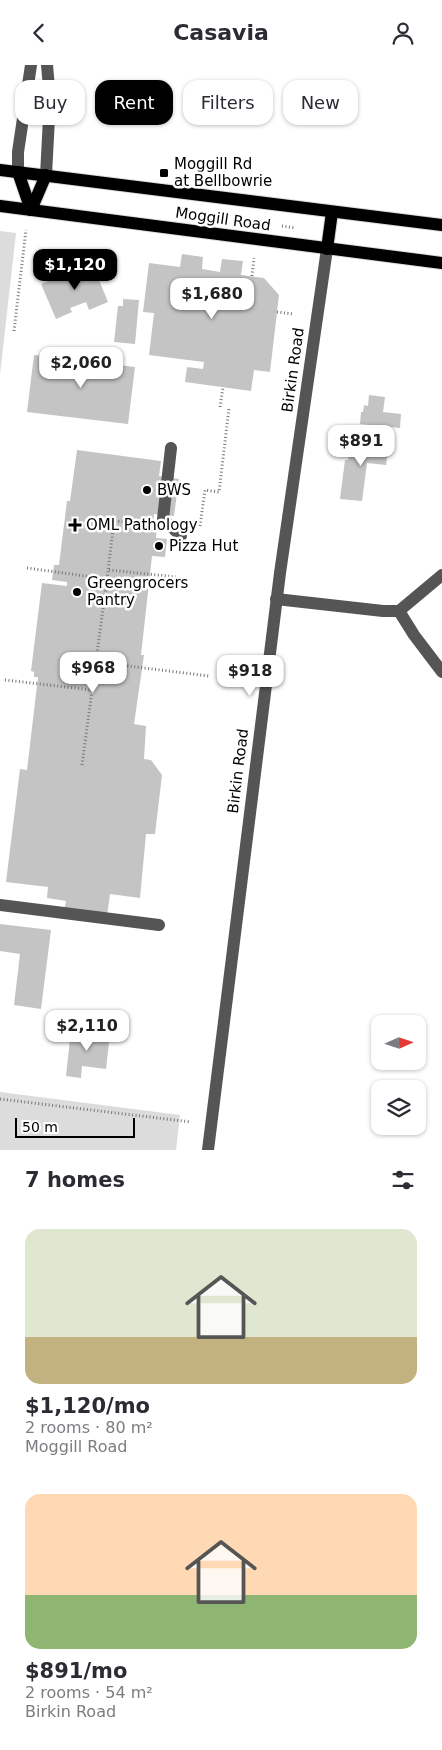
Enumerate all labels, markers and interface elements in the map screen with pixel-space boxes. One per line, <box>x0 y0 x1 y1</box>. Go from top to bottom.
icon: back <box>25 19 53 47</box>
icon: person <box>389 19 417 47</box>
text: Casavia <box>173 20 269 45</box>
chip: Buy <box>15 80 85 125</box>
chip: Rent <box>95 80 173 125</box>
chip: Filters <box>183 80 273 125</box>
chip: New <box>283 80 358 125</box>
place label: Moggill Rd at Bellbowrie <box>174 155 272 190</box>
marker: Moggill Rd at Bellbowrie <box>158 167 170 179</box>
street label: Moggill Road <box>174 203 272 235</box>
pin: $1,120 <box>34 249 116 291</box>
text: $1,120 <box>44 255 106 274</box>
pin: $1,680 <box>171 277 253 320</box>
text: $1,680 <box>181 284 243 303</box>
street label: Birkin Road <box>278 326 308 414</box>
pin: $2,060 <box>40 347 122 389</box>
text: $2,060 <box>50 353 112 372</box>
pin: $891 <box>331 425 391 467</box>
text: $891 <box>339 431 383 450</box>
place label: BWS <box>157 481 191 499</box>
marker: BWS <box>141 484 153 496</box>
place label: OML Pathology <box>86 516 198 534</box>
marker: OML Pathology <box>68 518 82 532</box>
place label: Pizza Hut <box>169 537 238 555</box>
marker: Pizza Hut <box>153 540 165 552</box>
place label: Greengrocers Pantry <box>87 574 189 609</box>
marker: Greengrocers Pantry <box>71 586 83 598</box>
pin: $968 <box>63 651 123 694</box>
pin: $918 <box>220 655 280 697</box>
text: $968 <box>71 658 115 677</box>
text: $918 <box>228 661 272 680</box>
street label: Birkin Road <box>224 728 252 814</box>
pin: $2,110 <box>46 1009 128 1052</box>
north arrow <box>371 1015 426 1070</box>
map controls <box>371 1015 426 1135</box>
text: $2,110 <box>56 1016 118 1035</box>
button: layers <box>371 1080 426 1135</box>
scale bar <box>15 1115 135 1138</box>
text: 50 m <box>22 1119 58 1135</box>
icon: filters <box>389 1166 417 1194</box>
text: 7 homes <box>25 1168 125 1192</box>
icon: home <box>176 1262 266 1352</box>
text: $1,120/mo <box>25 1394 150 1418</box>
text: 2 rooms · 80 m² <box>25 1418 153 1437</box>
text: Moggill Road <box>25 1437 127 1456</box>
icon: home <box>176 1527 266 1617</box>
text: $891/mo <box>25 1659 127 1683</box>
text: 2 rooms · 54 m² <box>25 1683 153 1702</box>
text: Birkin Road <box>25 1702 116 1721</box>

